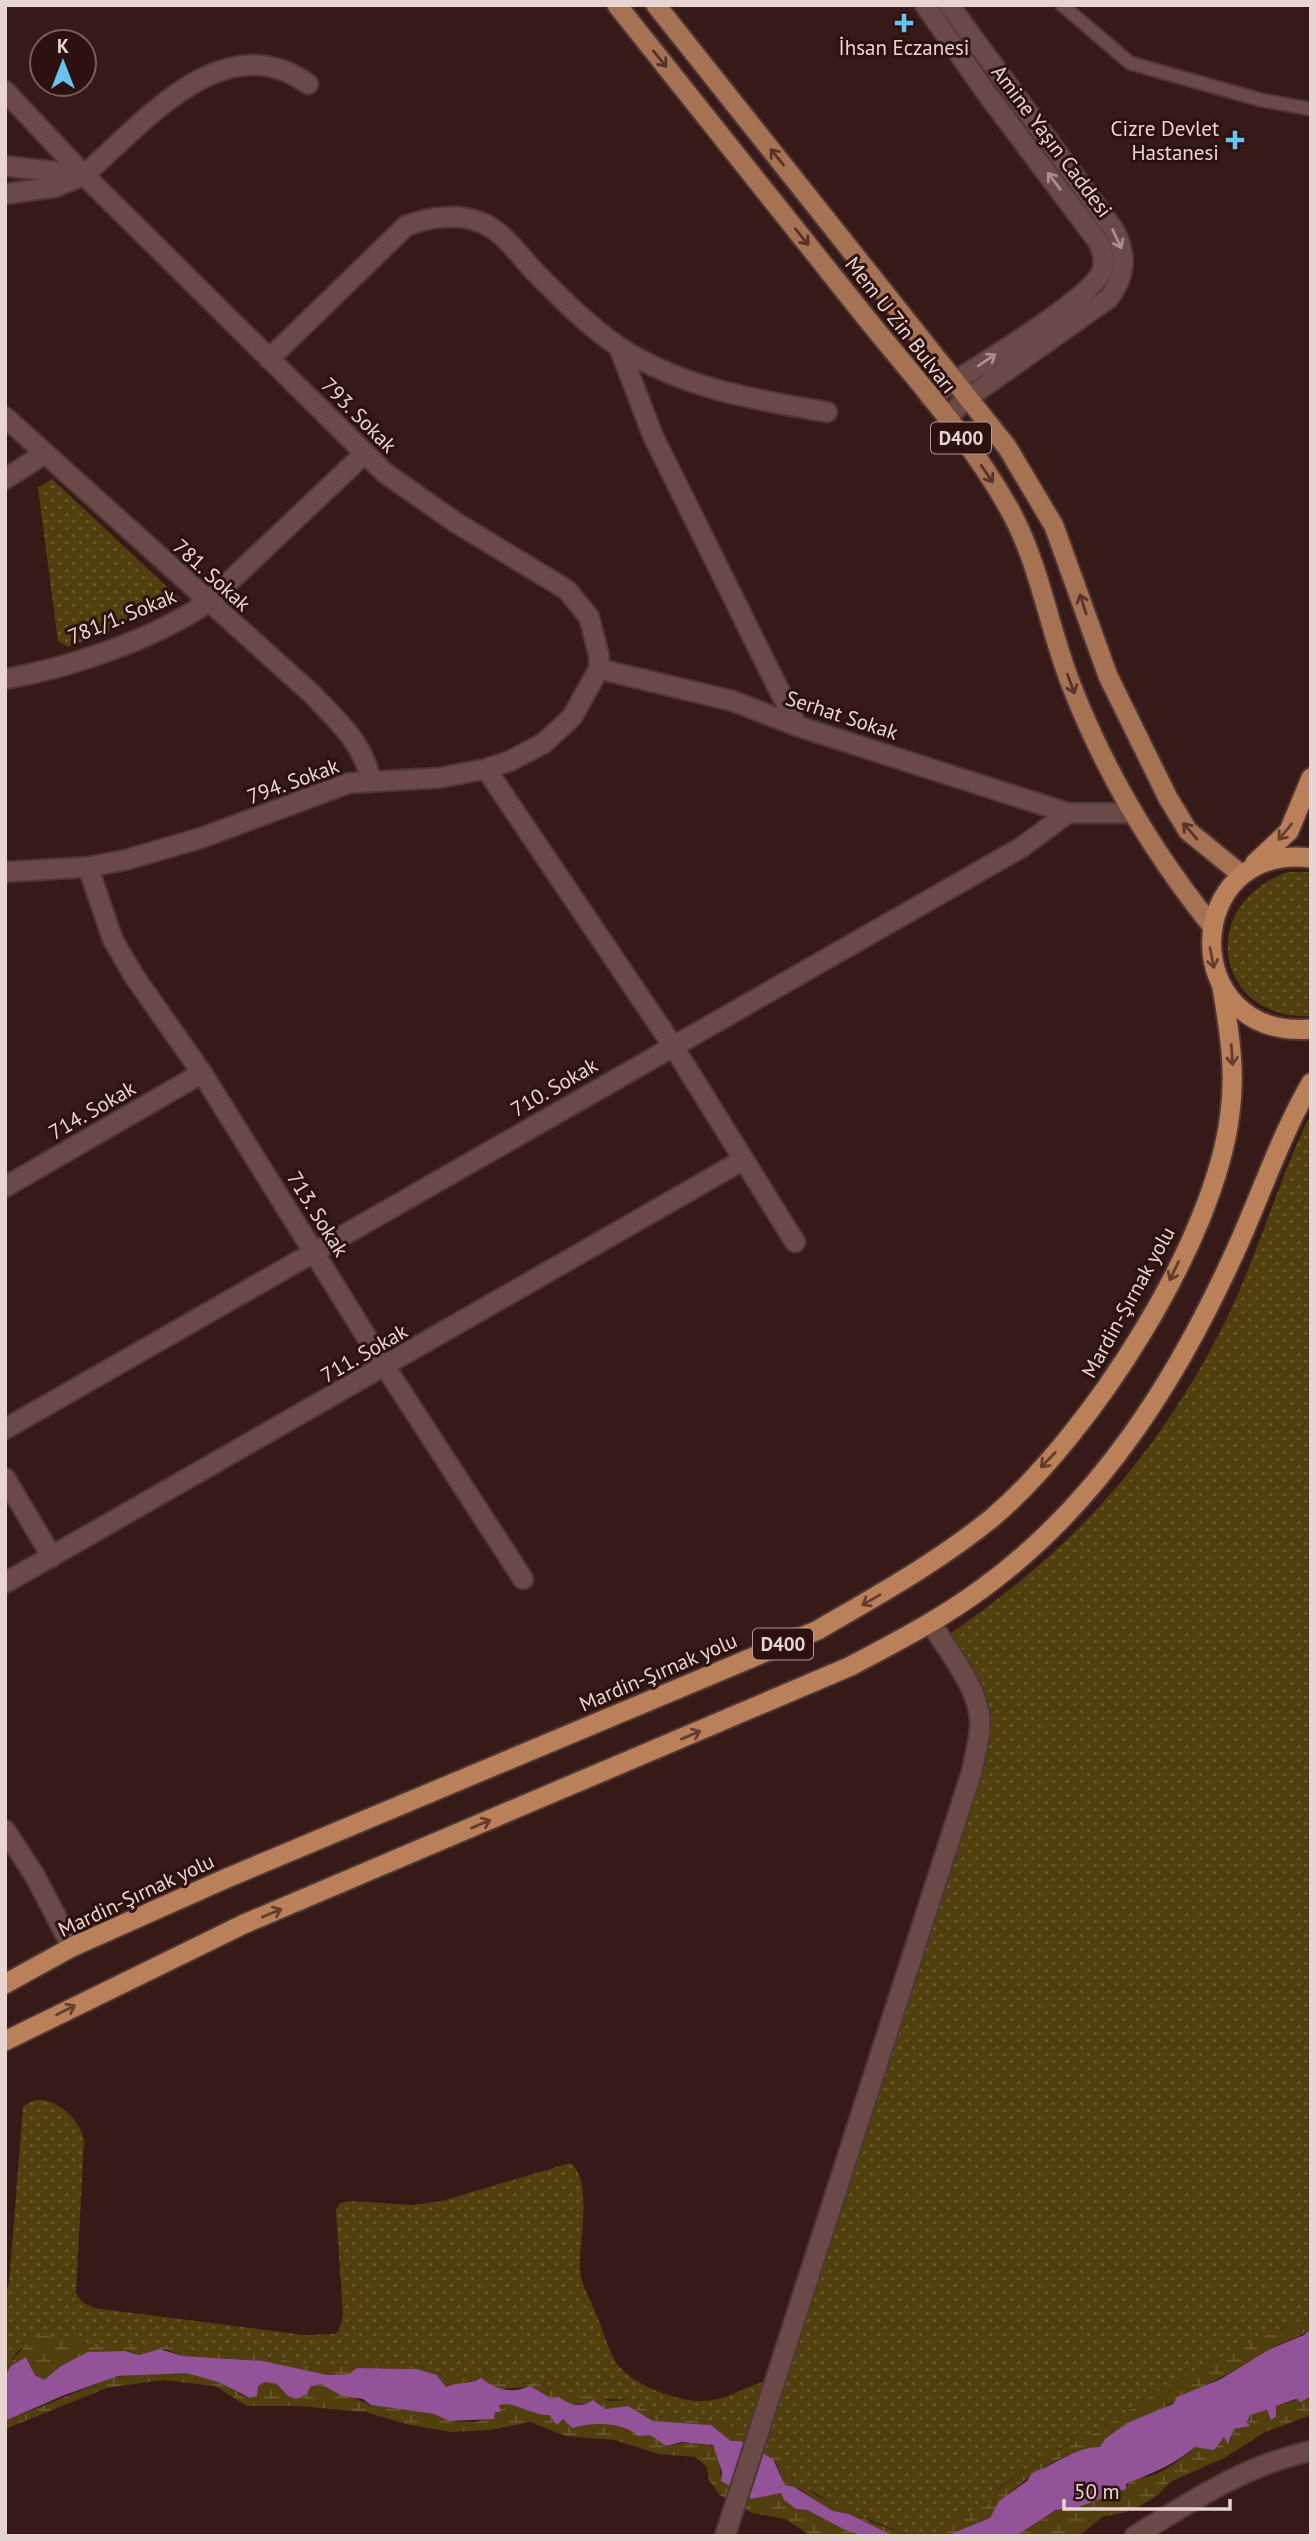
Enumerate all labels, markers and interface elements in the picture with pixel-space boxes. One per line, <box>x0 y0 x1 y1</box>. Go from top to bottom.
marker: İhsan Eczanesi <box>896 15 912 31</box>
north arrow <box>28 28 98 98</box>
text: K <box>57 34 69 58</box>
place label: İhsan Eczanesi <box>839 34 969 61</box>
one-way arrow <box>652 49 668 67</box>
street label: Amine Yaşın Caddesi <box>986 59 1118 223</box>
place label: Cizre Devlet Hastanesi <box>1111 115 1219 166</box>
marker: Cizre Devlet Hastanesi <box>1225 130 1245 150</box>
one-way arrow <box>770 148 785 166</box>
one-way arrow <box>1046 173 1061 191</box>
one-way arrow <box>794 227 809 245</box>
one-way arrow <box>1111 228 1124 249</box>
street label: Mem U Zin Bulvarı <box>839 251 963 399</box>
one-way arrow <box>977 352 996 367</box>
street label: 793. Sokak <box>316 372 402 458</box>
road number: D400 <box>931 422 991 453</box>
one-way arrow <box>980 464 994 483</box>
street label: 781. Sokak <box>167 533 257 617</box>
street label: 781/1. Sokak <box>64 582 180 650</box>
one-way arrow <box>1076 594 1088 616</box>
one-way arrow <box>1066 672 1079 694</box>
street label: Serhat Sokak <box>782 684 902 746</box>
street label: 794. Sokak <box>243 752 343 810</box>
one-way arrow <box>1182 822 1198 840</box>
one-way arrow <box>1277 823 1292 841</box>
one-way arrow <box>1206 946 1219 969</box>
one-way arrow <box>1226 1043 1239 1065</box>
street label: 710. Sokak <box>506 1051 602 1123</box>
street label: 714. Sokak <box>44 1074 140 1146</box>
street label: 713. Sokak <box>281 1166 355 1262</box>
street label: Mardin-Şırnak yolu <box>1075 1222 1181 1382</box>
one-way arrow <box>1167 1260 1181 1281</box>
street label: 711. Sokak <box>316 1317 412 1389</box>
one-way arrow <box>1040 1451 1057 1468</box>
one-way arrow <box>861 1593 881 1607</box>
street label: Mardin-Şırnak yolu <box>575 1627 741 1717</box>
road number: D400 <box>753 1628 813 1660</box>
one-way arrow <box>679 1727 701 1740</box>
one-way arrow <box>470 1816 491 1829</box>
street label: Mardin-Şırnak yolu <box>54 1847 218 1943</box>
one-way arrow <box>261 1905 282 1918</box>
one-way arrow <box>55 2002 76 2016</box>
scale bar <box>1064 2468 1230 2512</box>
text: 50 m <box>1074 2478 1120 2505</box>

